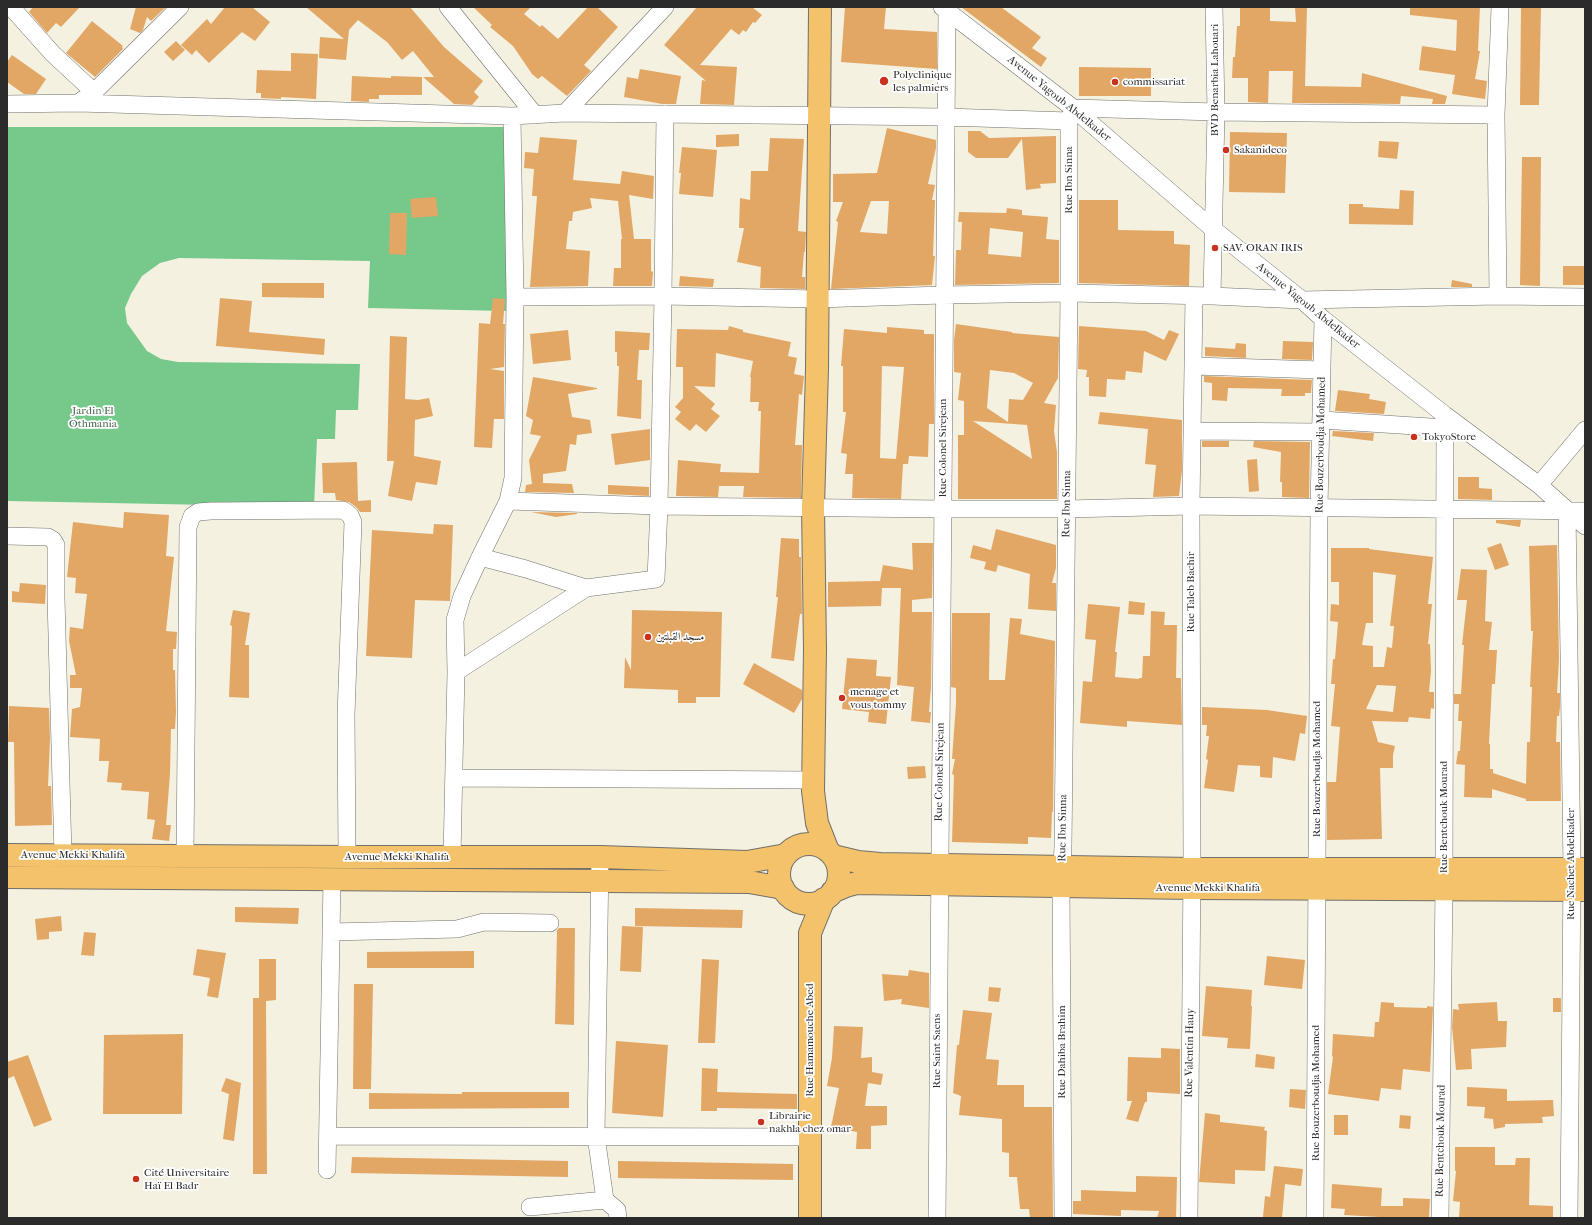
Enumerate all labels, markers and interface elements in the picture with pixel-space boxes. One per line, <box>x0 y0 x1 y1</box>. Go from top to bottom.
street label: BVD Benarbia Lahouari <box>1208 24 1222 136</box>
street label: Avenue Yagoub Abdelkader <box>1005 53 1113 145</box>
place label: Polyclinique les palmiers <box>893 68 951 94</box>
marker: Polyclinique les palmiers <box>878 75 890 87</box>
place label: commissariat <box>1123 75 1185 89</box>
marker: commissariat <box>1110 77 1120 87</box>
place label: Sakanideco <box>1234 143 1287 157</box>
marker: Sakanideco <box>1221 145 1231 155</box>
street label: Rue Ibn Sinna <box>1062 146 1076 214</box>
place label: SAV. ORAN IRIS <box>1223 241 1303 255</box>
marker: SAV. ORAN IRIS <box>1210 243 1220 253</box>
street label: Avenue Yagoub Abdelkader <box>1254 260 1362 352</box>
street label: Rue Bouzerboudja Mohamed <box>1313 377 1329 513</box>
street label: Rue Colonel Sirejean <box>936 399 950 497</box>
park label: Jardin El Othmania <box>69 404 117 430</box>
place label: TokyoStore <box>1422 430 1476 444</box>
marker: TokyoStore <box>1409 432 1419 442</box>
street label: Rue Ibn Sinna <box>1060 470 1074 538</box>
street label: Rue Taleb Bachir <box>1184 551 1198 633</box>
place label: مسجد القبلتين <box>656 630 704 644</box>
marker: مسجد القبلتين <box>643 632 653 642</box>
place label: menage et vous tommy <box>850 685 907 711</box>
marker: menage et vous tommy <box>837 693 847 703</box>
street label: Rue Bouzerboudja Mohamed <box>1310 701 1324 837</box>
street label: Rue Colonel Sirejean <box>933 722 947 822</box>
street label: Rue Bentchouk Mourad <box>1437 761 1451 873</box>
street label: Rue Ibn Sinna <box>1056 794 1070 862</box>
street label: Rue Nachet Abdelkader <box>1564 808 1578 920</box>
street label: Avenue Mekki Khalifa <box>21 848 125 862</box>
street label: Avenue Mekki Khalifa <box>345 850 449 864</box>
street label: Avenue Mekki Khalifa <box>1156 881 1260 895</box>
street label: Rue Hamamouche Abed <box>803 983 817 1097</box>
street label: Rue Dahiba Brahim <box>1055 1005 1069 1099</box>
street label: Rue Valentin Hauy <box>1183 1008 1197 1098</box>
street label: Rue Saint Saens <box>930 1013 944 1089</box>
street label: Rue Bouzerboudja Mohamed <box>1309 1025 1323 1161</box>
street label: Rue Bentchouk Mourad <box>1433 1085 1449 1197</box>
place label: Librairie nakhla chez omar <box>769 1109 851 1135</box>
marker: Librairie nakhla chez omar <box>756 1117 766 1127</box>
place label: Cité Universitaire Haï El Badr <box>144 1166 229 1192</box>
marker: Cité Universitaire Haï El Badr <box>131 1174 141 1184</box>

